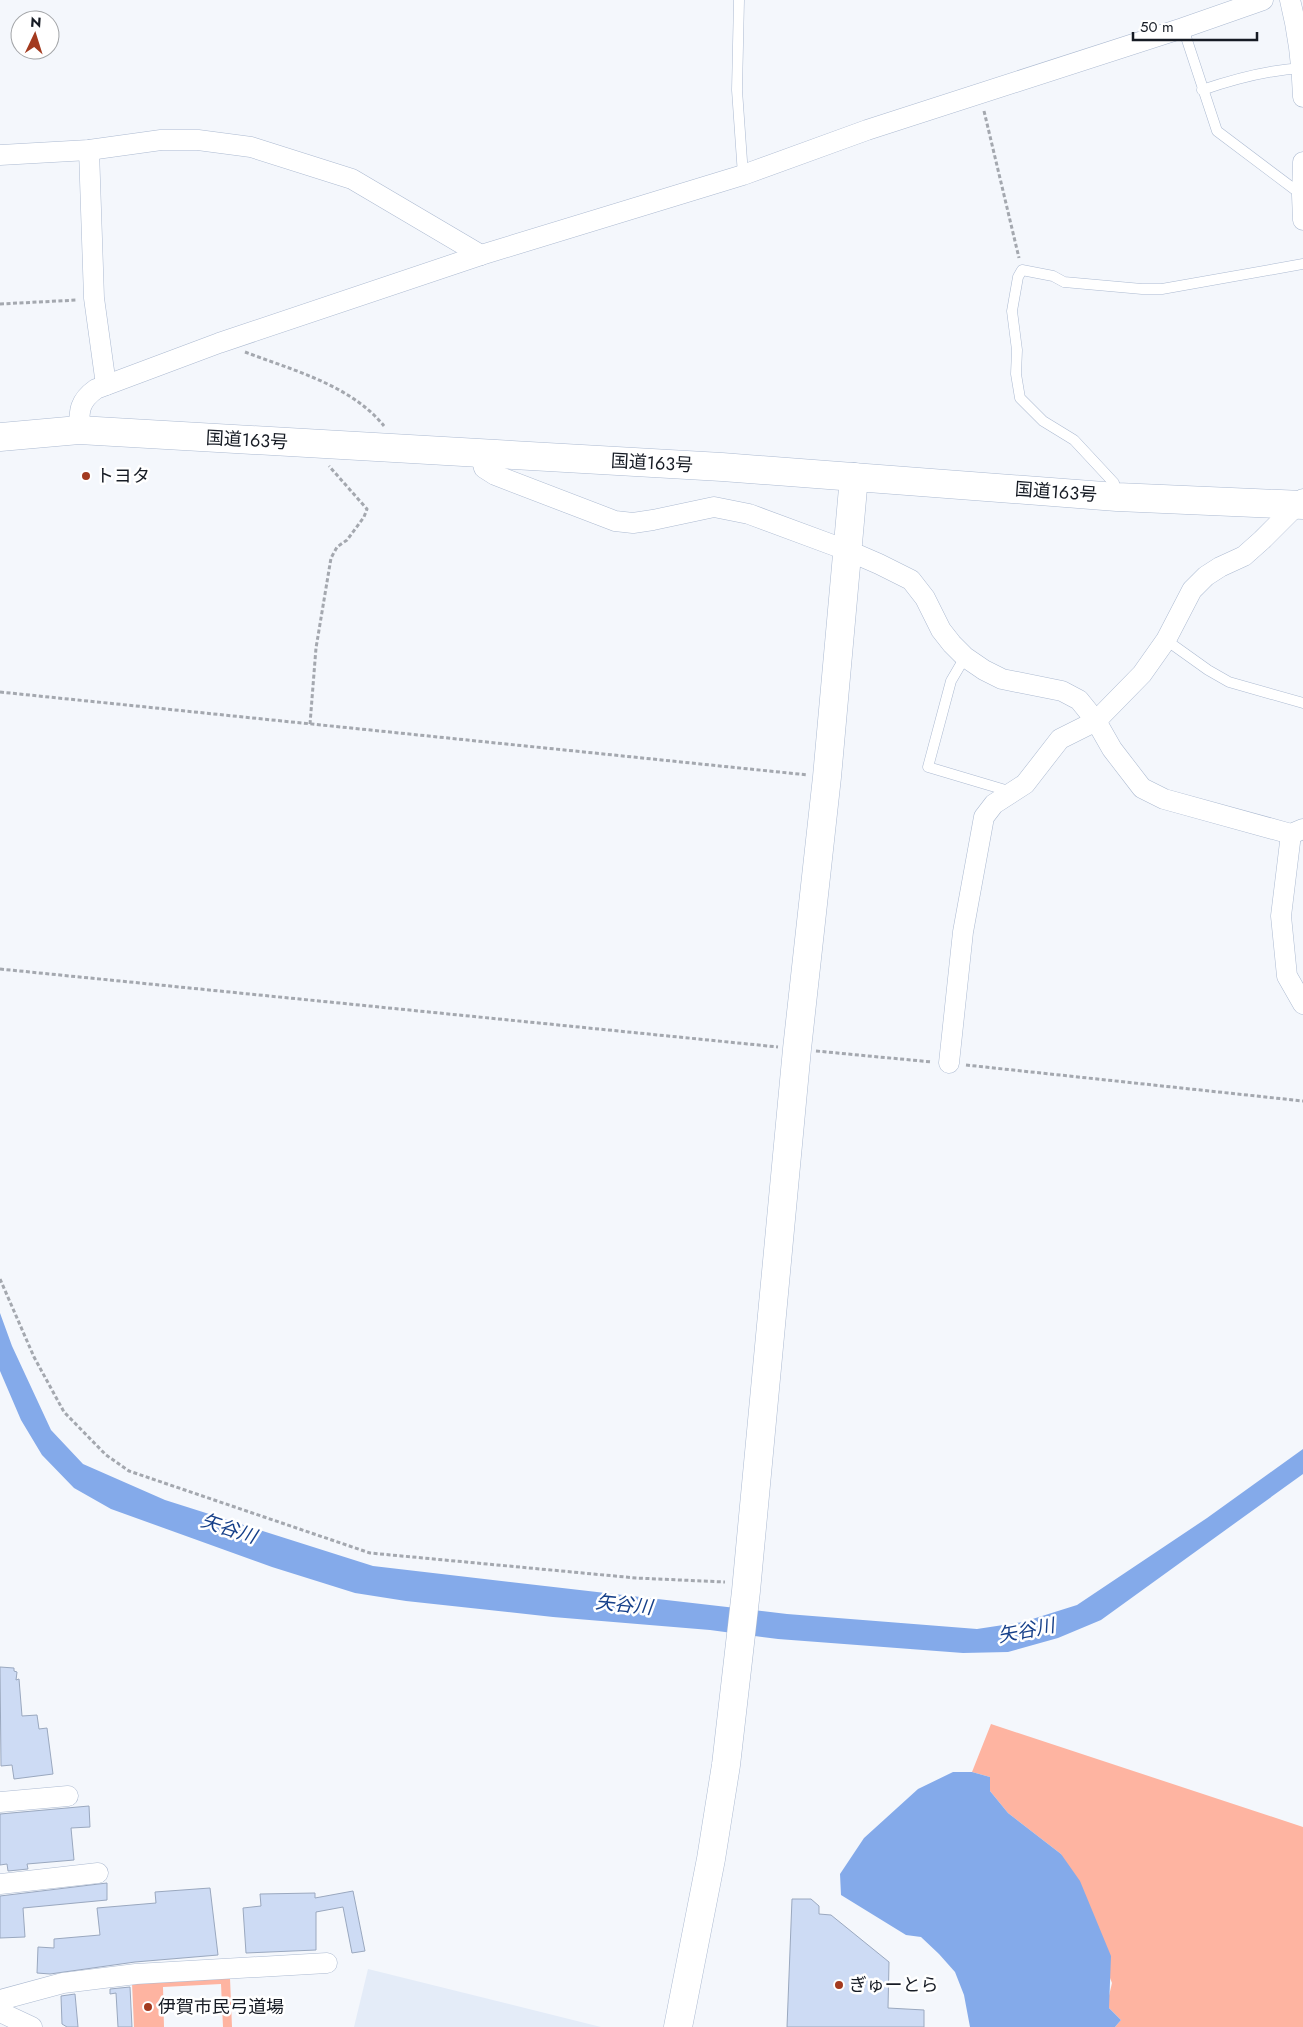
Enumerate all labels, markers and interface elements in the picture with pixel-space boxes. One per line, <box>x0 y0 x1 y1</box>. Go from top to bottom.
north arrow <box>10 10 60 60</box>
scale bar <box>1133 10 1257 42</box>
text: N <box>30 12 42 32</box>
text: 50 m <box>1140 16 1174 38</box>
street label: 国道163号 <box>205 425 289 455</box>
street label: 国道163号 <box>610 448 694 478</box>
place label: トヨタ <box>96 463 150 489</box>
marker: トヨタ <box>80 470 92 482</box>
street label: 国道163号 <box>1014 476 1098 508</box>
water label: 矢谷川 <box>198 1507 262 1551</box>
water label: 矢谷川 <box>594 1588 656 1621</box>
water label: 矢谷川 <box>996 1611 1059 1649</box>
place label: ぎゅーとら <box>849 1972 938 1998</box>
marker: ぎゅーとら <box>833 1979 845 1991</box>
place label: 伊賀市民弓道場 <box>158 1994 284 2020</box>
marker: 伊賀市民弓道場 <box>142 2001 154 2013</box>

